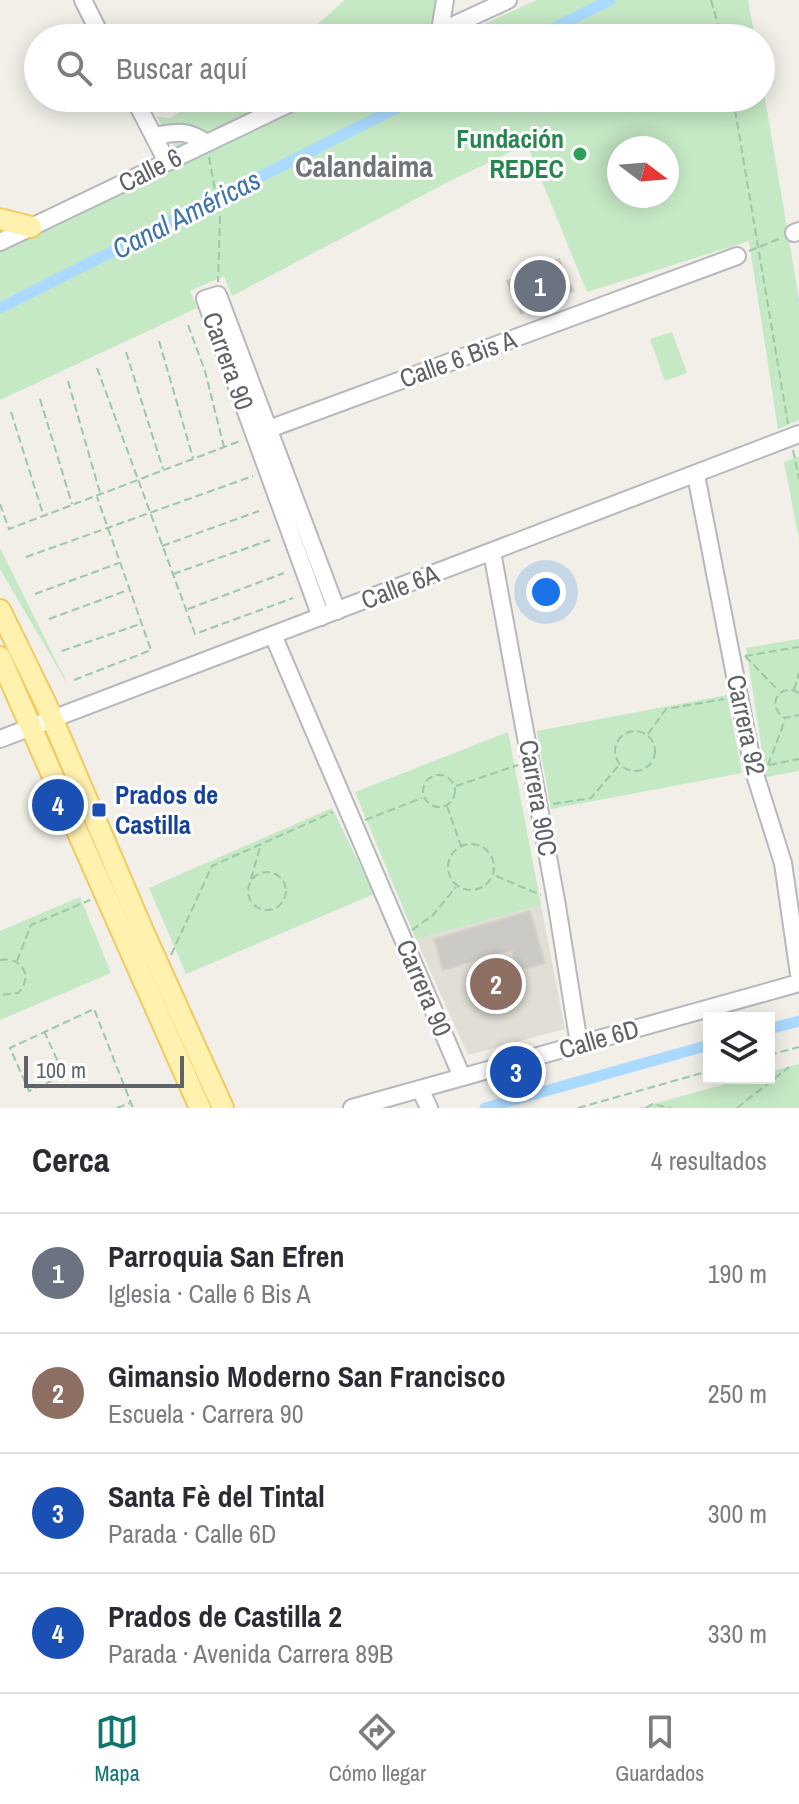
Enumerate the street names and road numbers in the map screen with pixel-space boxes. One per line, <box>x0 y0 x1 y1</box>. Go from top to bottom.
street label: Calle 6 <box>112 139 187 200</box>
street label: Carrera 90 <box>195 307 262 415</box>
street label: Calle 6 Bis A <box>394 321 522 396</box>
street label: Calle 6A <box>356 555 444 617</box>
street label: Carrera 92 <box>719 671 774 778</box>
street label: Carrera 90C <box>511 737 566 859</box>
street label: Carrera 90 <box>388 934 460 1042</box>
street label: Calle 6D <box>555 1010 643 1067</box>

